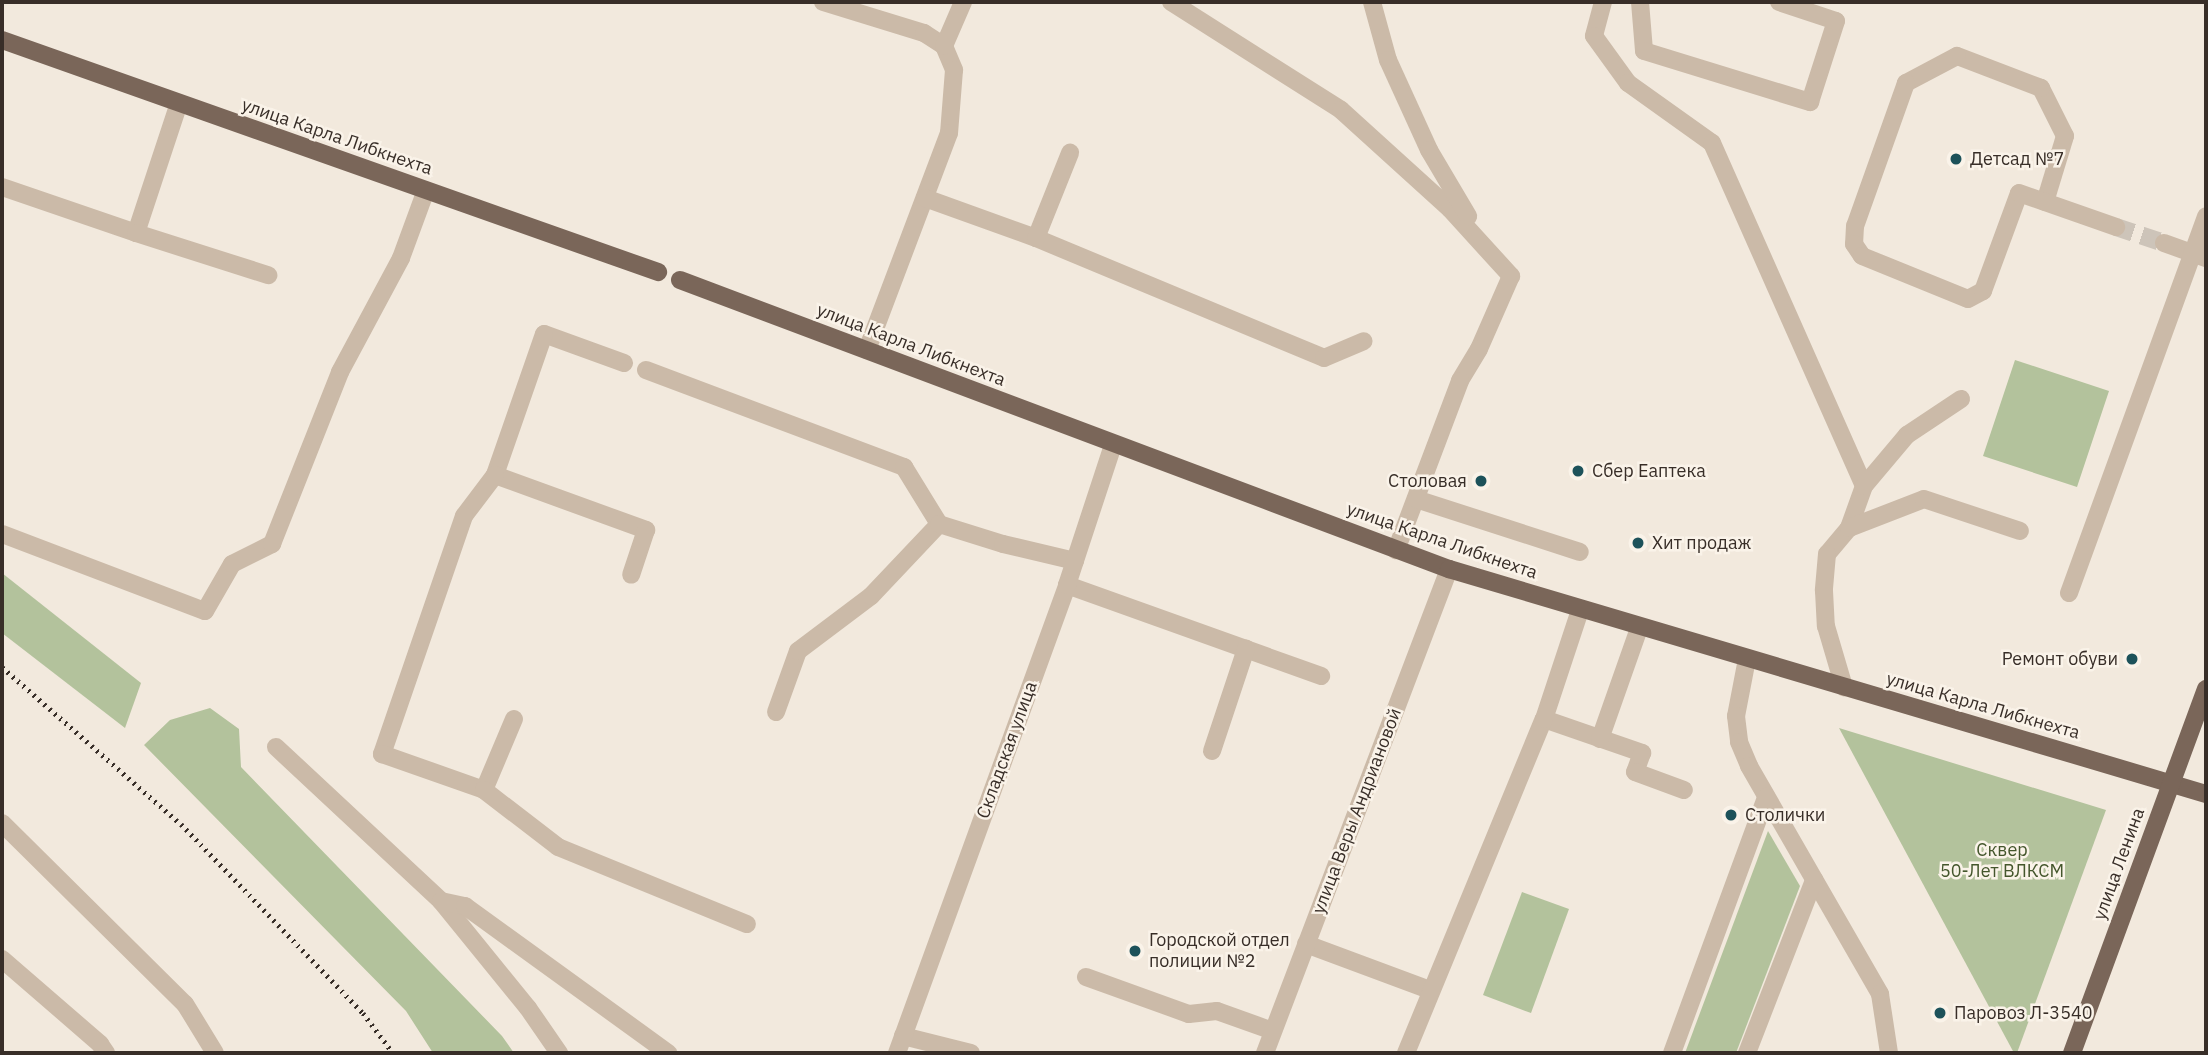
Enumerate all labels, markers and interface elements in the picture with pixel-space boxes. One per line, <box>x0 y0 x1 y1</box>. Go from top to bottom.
street label: улица Карла Либкнехта <box>239 94 435 180</box>
place label: Детсад №7 <box>1970 148 2064 170</box>
marker: Детсад №7 <box>1948 151 1964 167</box>
street label: улица Карла Либкнехта <box>814 299 1008 391</box>
place label: Сбер Еаптека <box>1592 460 1706 482</box>
marker: Сбер Еаптека <box>1570 463 1586 479</box>
place label: Столовая <box>1388 470 1467 492</box>
marker: Столовая <box>1473 473 1489 489</box>
street label: улица Карла Либкнехта <box>1344 498 1540 584</box>
place label: Хит продаж <box>1652 532 1751 554</box>
marker: Хит продаж <box>1630 535 1646 551</box>
place label: Ремонт обуви <box>2002 648 2118 670</box>
marker: Ремонт обуви <box>2124 651 2140 667</box>
street label: улица Карла Либкнехта <box>1884 668 2082 744</box>
street label: Складская улица <box>972 679 1042 821</box>
street label: улица Веры Андриановой <box>1308 705 1406 917</box>
place label: Столички <box>1745 804 1825 826</box>
street label: улица Ленина <box>2089 805 2149 923</box>
marker: Столички <box>1723 807 1739 823</box>
park label: Сквер 50-Лет ВЛКСМ <box>1940 840 2064 882</box>
place label: Городской отдел полиции №2 <box>1149 930 1290 972</box>
marker: Городской отдел полиции №2 <box>1127 943 1143 959</box>
place label: Паровоз Л-3540 <box>1954 1002 2093 1024</box>
marker: Паровоз Л-3540 <box>1932 1005 1948 1021</box>

